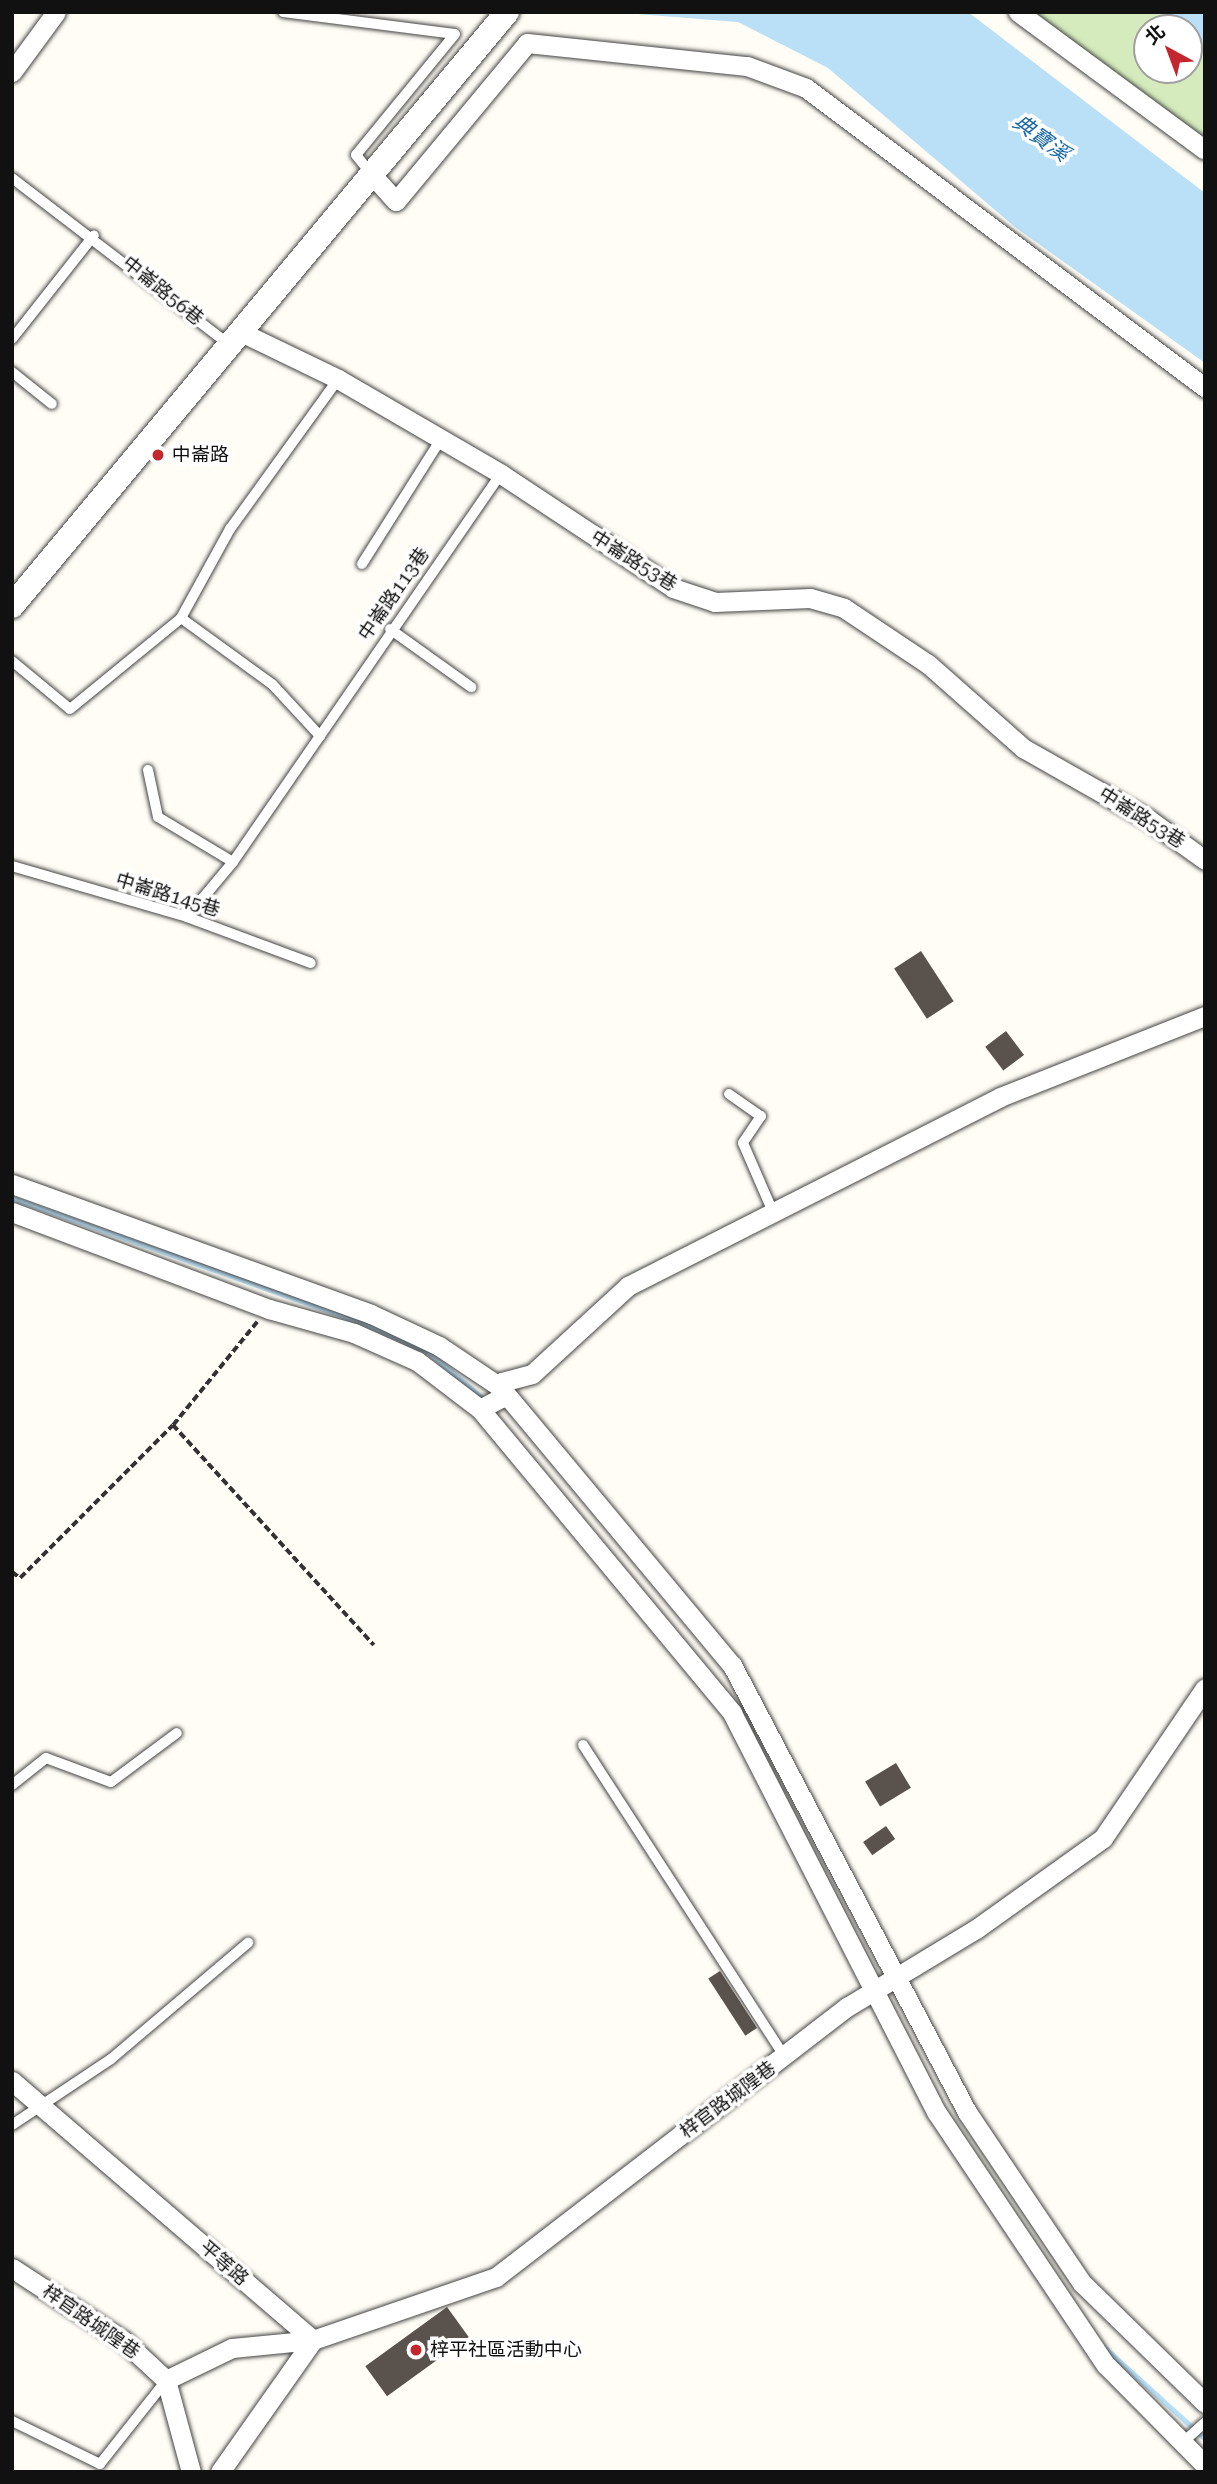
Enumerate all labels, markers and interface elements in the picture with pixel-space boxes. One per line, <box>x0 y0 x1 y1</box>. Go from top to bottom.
north arrow <box>1133 14 1203 84</box>
text: 北 <box>1140 19 1170 49</box>
water label: 典寶溪 <box>1008 109 1074 167</box>
street label: 中崙路56巷 <box>118 252 208 330</box>
place label: 中崙路 <box>172 444 229 466</box>
marker: 中崙路 <box>150 447 166 463</box>
street label: 中崙路53巷 <box>587 526 681 596</box>
street label: 中崙路113巷 <box>354 543 434 645</box>
street label: 中崙路53巷 <box>1095 783 1189 853</box>
street label: 中崙路145巷 <box>113 868 223 922</box>
street label: 梓官路城隍巷 <box>676 2057 780 2143</box>
street label: 平等路 <box>195 2236 253 2290</box>
street label: 梓官路城隍巷 <box>38 2280 144 2364</box>
place label: 梓平社區活動中心 <box>430 2339 582 2361</box>
marker: 梓平社區活動中心 <box>408 2342 424 2358</box>

